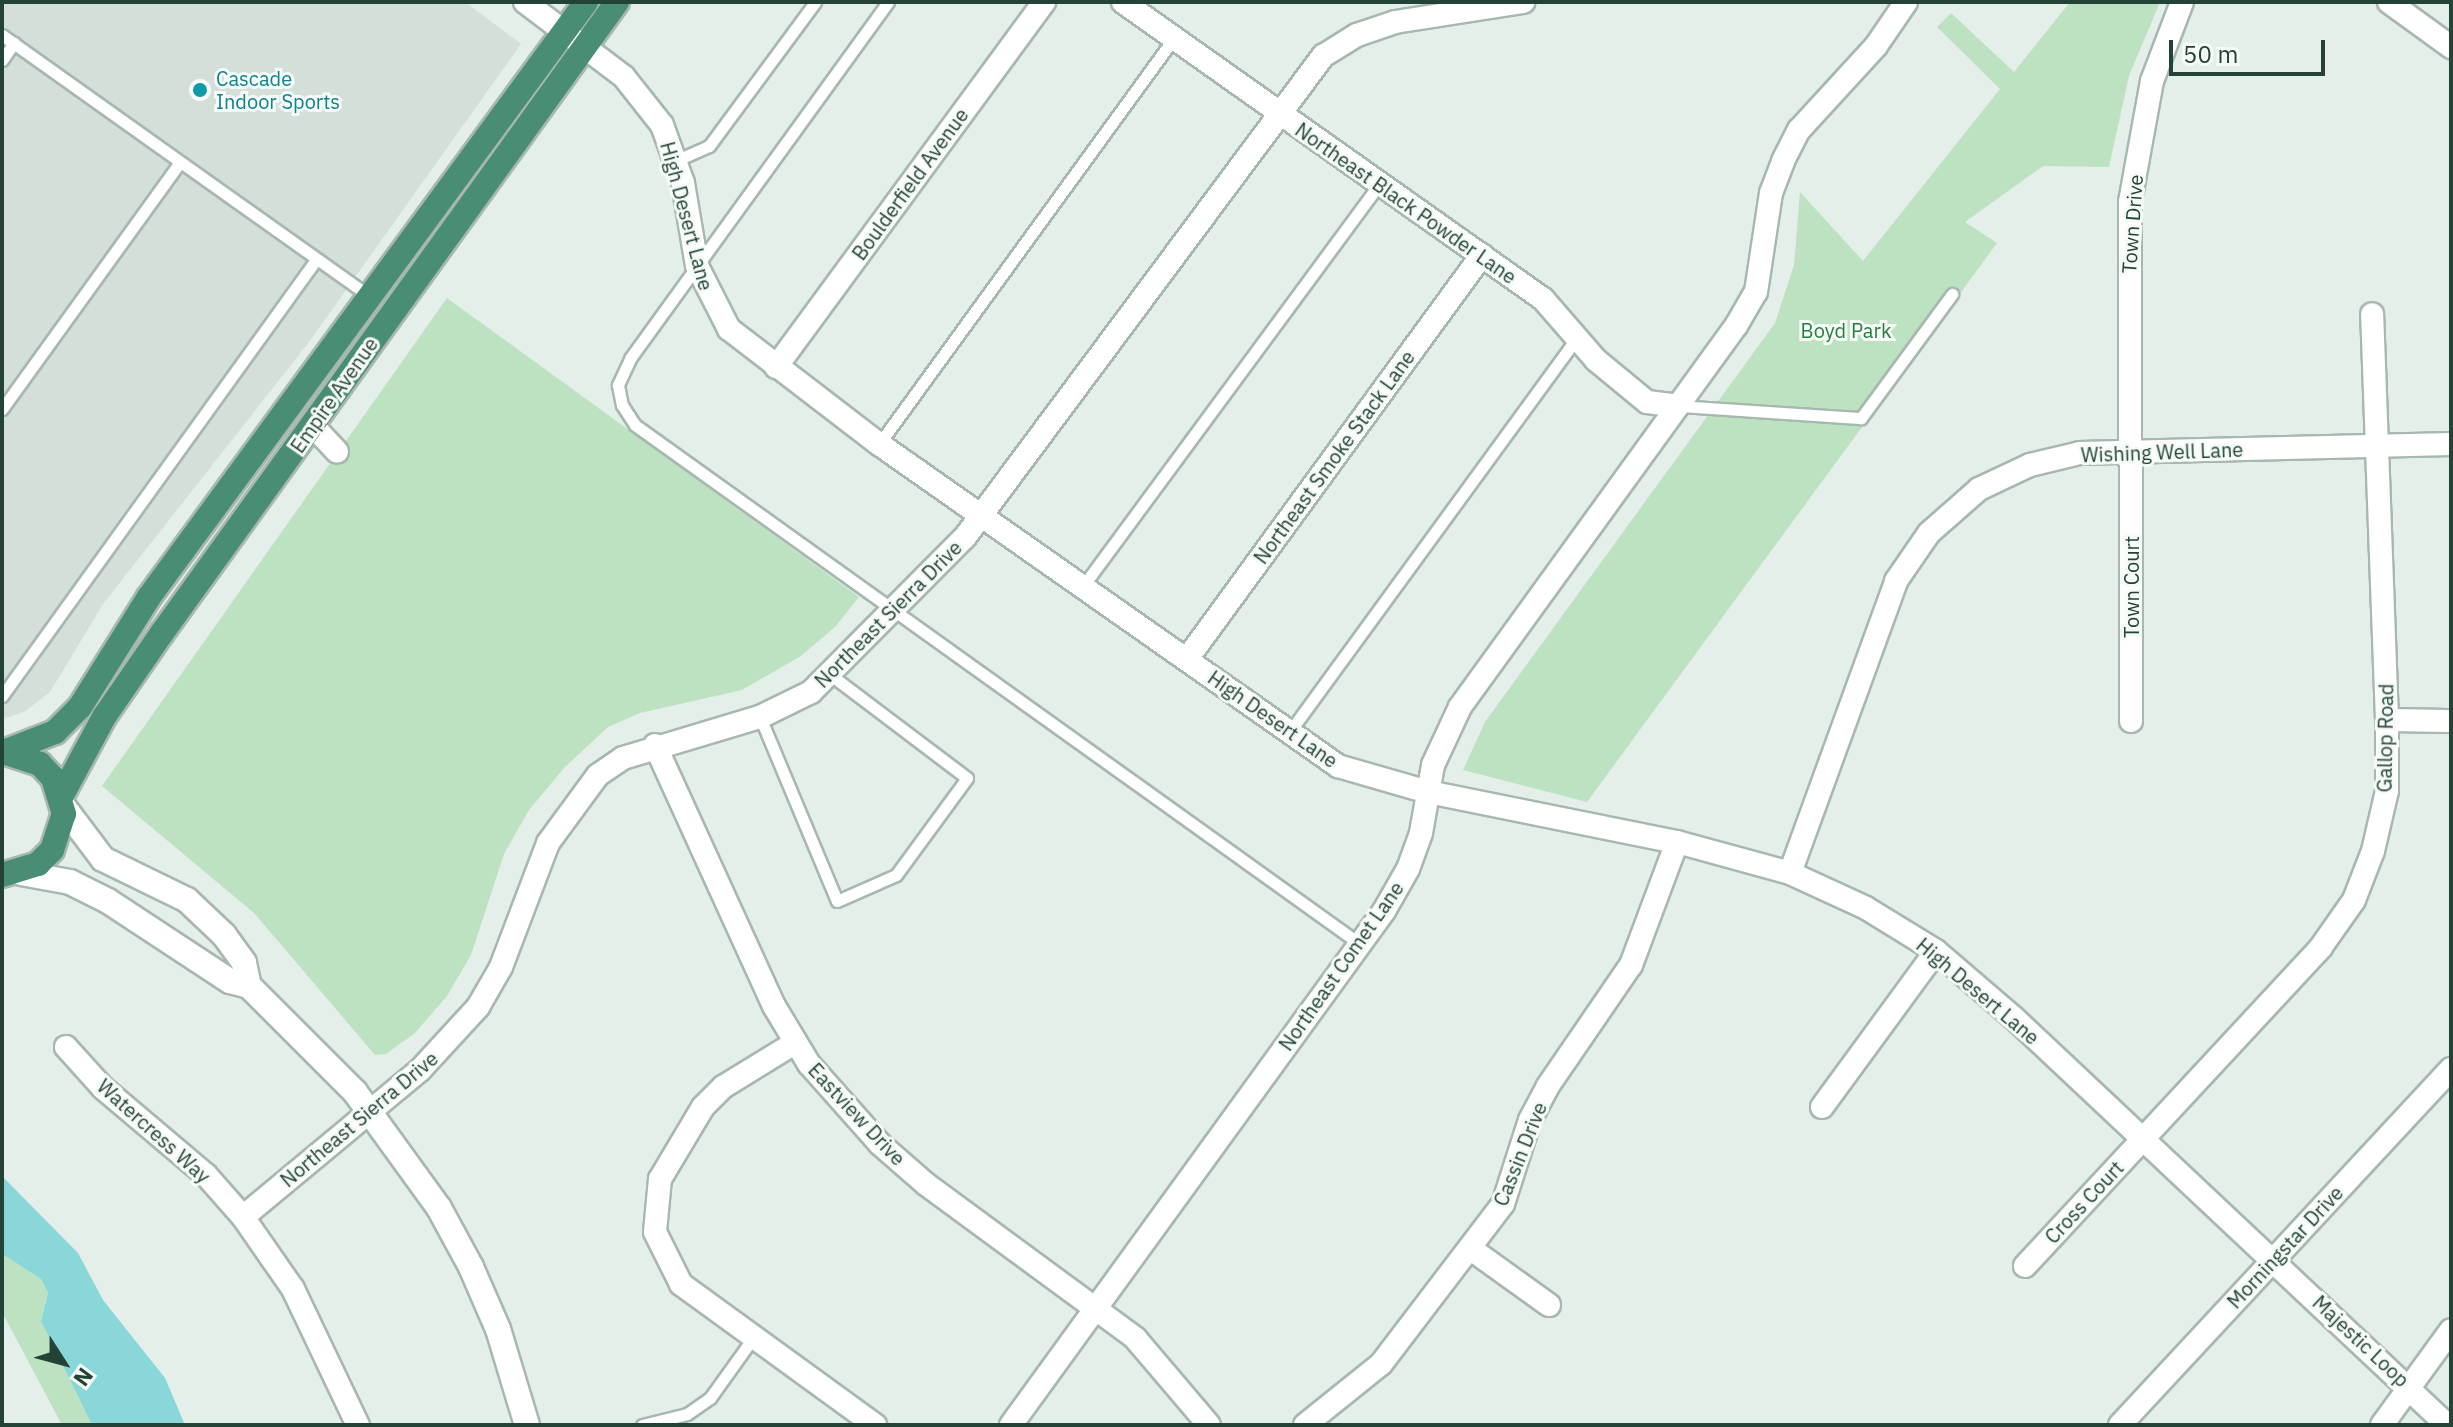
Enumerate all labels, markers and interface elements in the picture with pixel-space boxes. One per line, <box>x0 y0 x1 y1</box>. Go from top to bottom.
scale bar <box>2173 24 2329 74</box>
text: 50 m <box>2183 38 2238 70</box>
place label: Cascade Indoor Sports <box>216 66 340 113</box>
marker: Cascade Indoor Sports <box>191 81 209 99</box>
street label: Boulderfield Avenue <box>847 103 973 265</box>
street label: Northeast Black Powder Lane <box>1291 117 1521 289</box>
street label: High Desert Lane <box>656 139 718 293</box>
street label: Town Drive <box>2117 174 2147 274</box>
park label: Boyd Park <box>1801 318 1891 342</box>
street label: Empire Avenue <box>285 333 383 457</box>
street label: Northeast Smoke Stack Lane <box>1248 346 1420 568</box>
street label: Wishing Well Lane <box>2080 437 2244 467</box>
street label: Northeast Sierra Drive <box>809 535 967 693</box>
street label: Town Court <box>2119 536 2143 638</box>
street label: High Desert Lane <box>1203 665 1343 773</box>
street label: Gallop Road <box>2372 683 2398 793</box>
street label: Northeast Comet Lane <box>1274 877 1408 1055</box>
street label: High Desert Lane <box>1912 933 2044 1049</box>
street label: Northeast Sierra Drive <box>275 1046 443 1192</box>
street label: Eastview Drive <box>803 1058 911 1170</box>
street label: Watercress Way <box>92 1074 216 1188</box>
street label: Cassin Drive <box>1488 1099 1552 1209</box>
street label: Cross Court <box>2040 1156 2128 1248</box>
street label: Morningstar Drive <box>2222 1181 2348 1313</box>
street label: Majestic Loop <box>2308 1290 2414 1392</box>
north arrow <box>24 1323 104 1403</box>
text: N <box>67 1362 100 1392</box>

